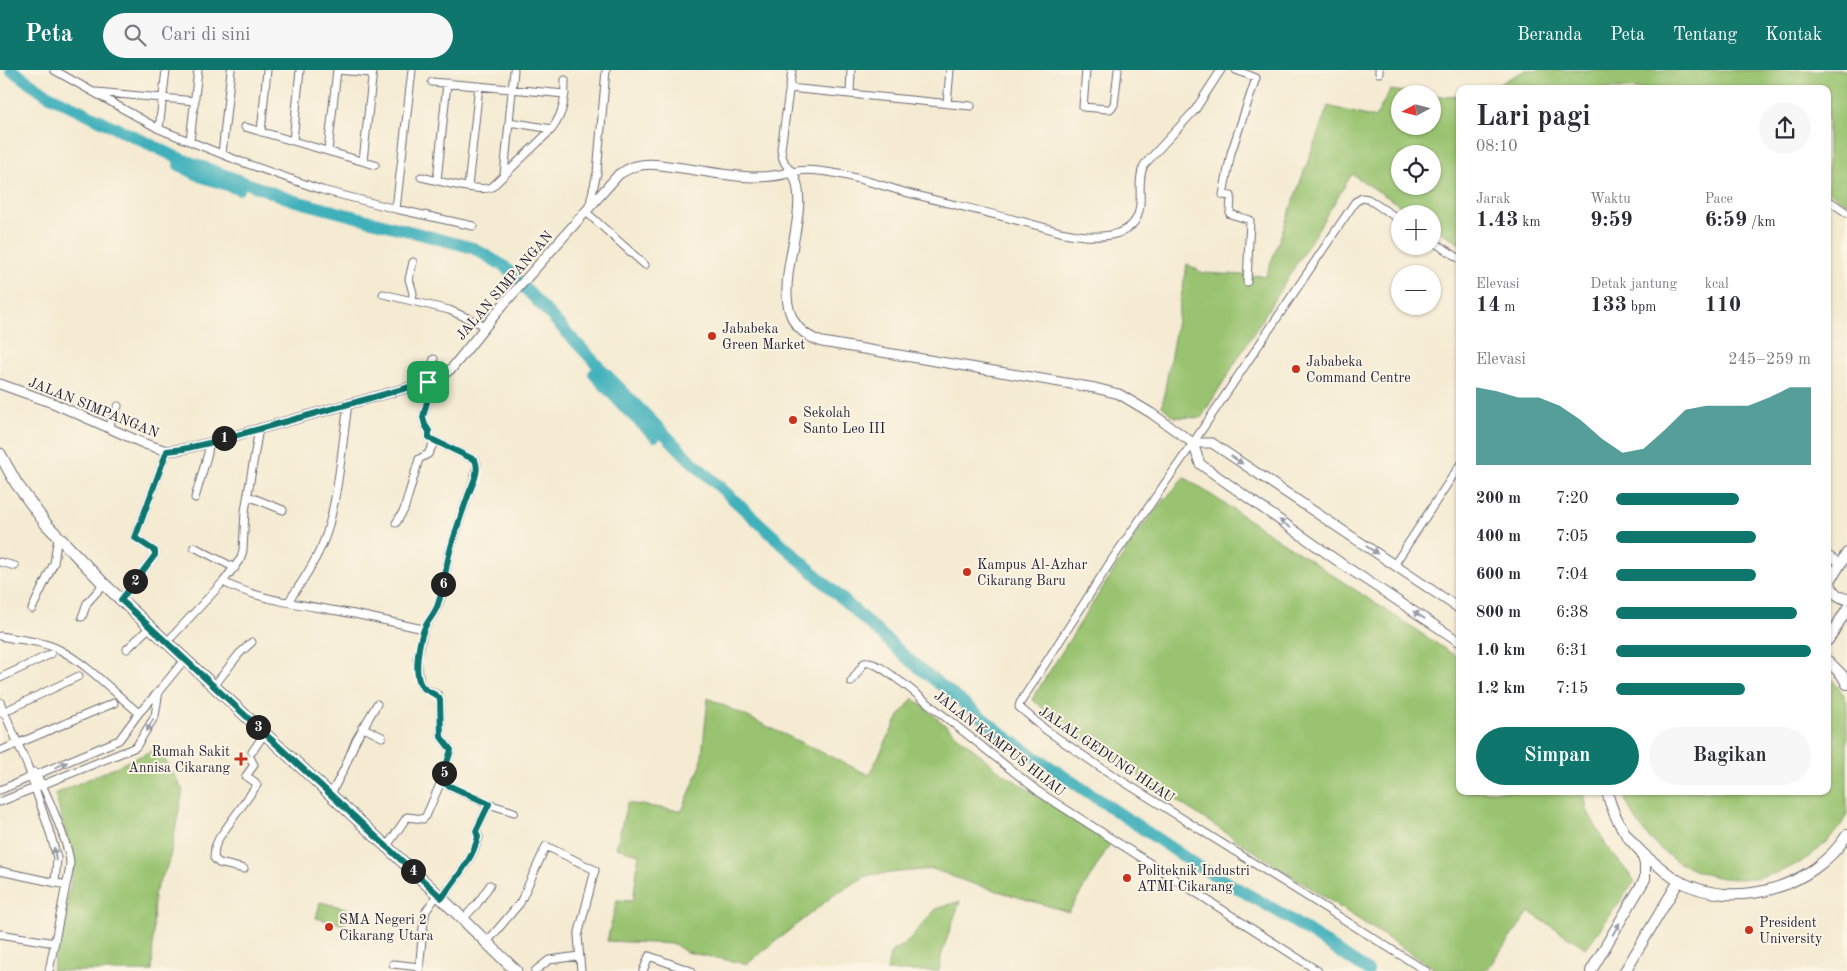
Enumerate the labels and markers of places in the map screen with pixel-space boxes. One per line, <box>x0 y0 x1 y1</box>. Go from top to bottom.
place label: Jababeka Green Market <box>722 322 805 352</box>
marker: Jababeka Green Market <box>706 330 718 342</box>
place label: Jababeka Command Centre <box>1306 355 1411 385</box>
pin <box>407 361 449 403</box>
marker: Jababeka Command Centre <box>1290 363 1302 375</box>
place label: Sekolah Santo Leo III <box>803 406 885 436</box>
marker: Sekolah Santo Leo III <box>787 414 799 426</box>
pin: 1 <box>212 426 236 450</box>
place label: Kampus Al-Azhar Cikarang Baru <box>977 558 1087 588</box>
marker: Kampus Al-Azhar Cikarang Baru <box>961 566 973 578</box>
pin: 2 <box>122 568 148 594</box>
pin: 6 <box>430 572 456 596</box>
pin: 3 <box>246 714 270 740</box>
place label: Rumah Sakit Annisa Cikarang <box>128 745 230 775</box>
marker: Rumah Sakit Annisa Cikarang <box>234 752 248 766</box>
pin: 5 <box>432 760 456 786</box>
pin: 4 <box>400 858 426 884</box>
place label: Politeknik Industri ATMI Cikarang <box>1137 864 1250 894</box>
marker: Politeknik Industri ATMI Cikarang <box>1121 872 1133 884</box>
place label: SMA Negeri 2 Cikarang Utara <box>339 913 434 943</box>
place label: President University <box>1759 916 1823 946</box>
marker: SMA Negeri 2 Cikarang Utara <box>323 921 335 933</box>
marker: President University <box>1743 924 1755 936</box>

